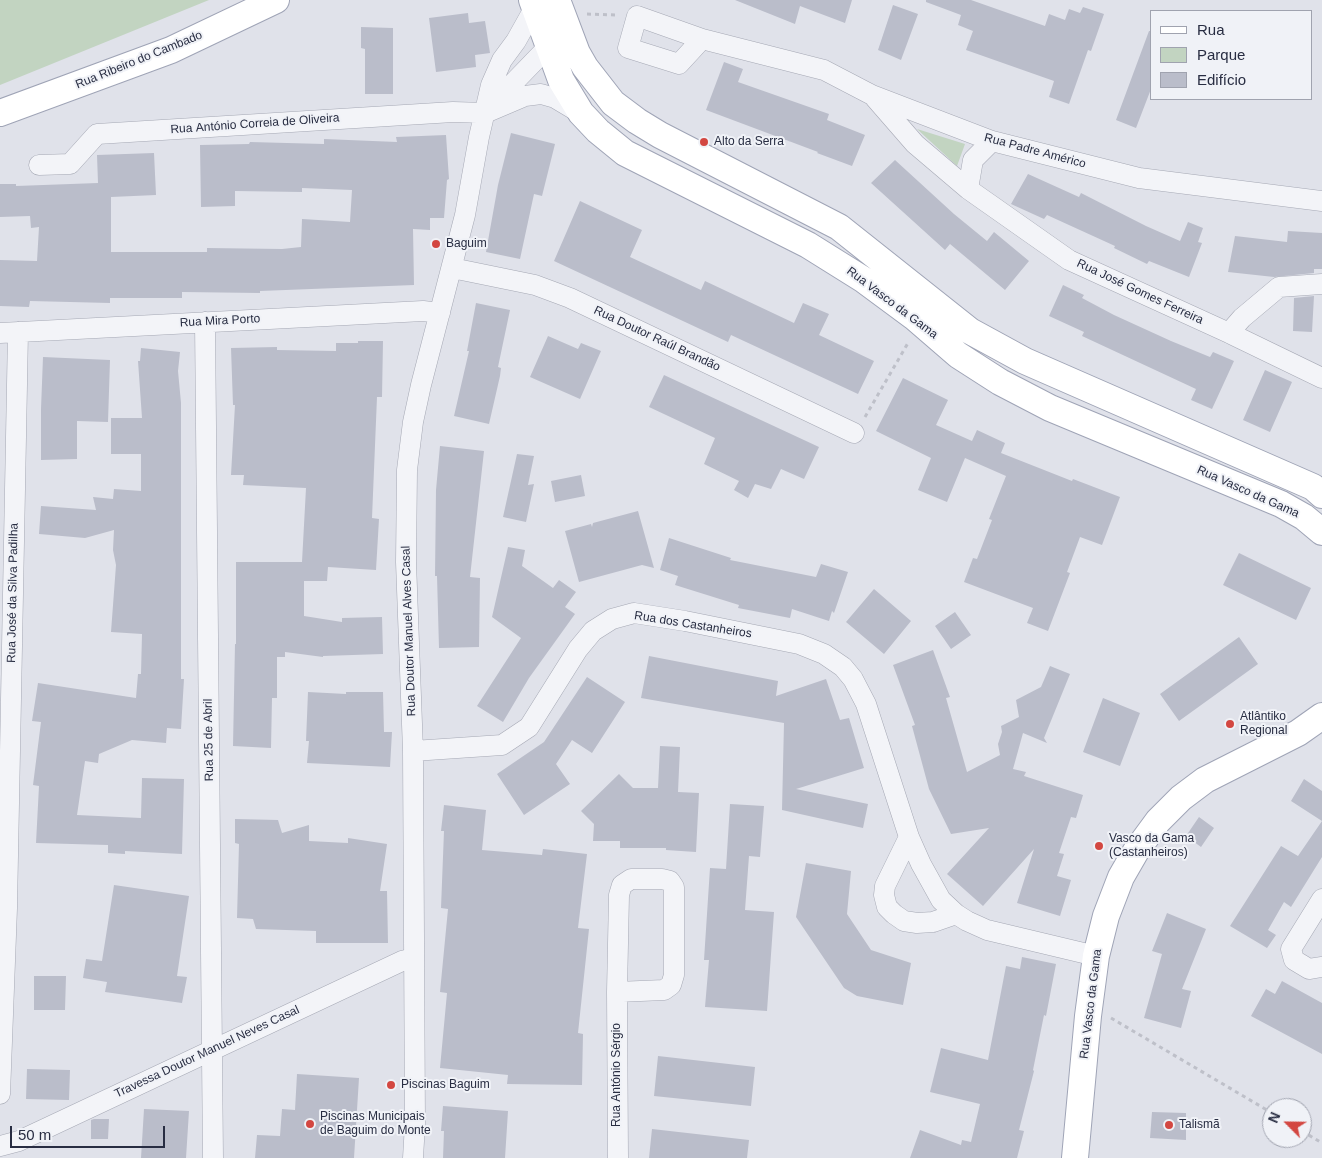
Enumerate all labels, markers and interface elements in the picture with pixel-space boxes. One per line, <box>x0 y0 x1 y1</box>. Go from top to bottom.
legend <box>1150 10 1312 100</box>
text: Rua <box>1197 21 1225 38</box>
street label: Rua Ribeiro do Cambado <box>74 28 204 92</box>
text: Parque <box>1197 46 1245 63</box>
text: Edifício <box>1197 71 1246 88</box>
street label: Rua António Correia de Oliveira <box>170 111 340 137</box>
street label: Rua Padre Américo <box>983 130 1087 172</box>
place label: Alto da Serra <box>714 135 784 149</box>
marker: Alto da Serra <box>698 136 710 148</box>
place label: Baguim <box>446 237 487 251</box>
marker: Baguim <box>430 238 442 250</box>
street label: Rua José Gomes Ferreira <box>1074 256 1206 328</box>
street label: Rua Vasco da Gama <box>844 264 940 342</box>
street label: Rua Doutor Raúl Brandão <box>591 303 723 375</box>
street label: Rua Mira Porto <box>179 312 261 330</box>
street label: Rua Vasco da Gama <box>1195 463 1301 521</box>
street label: Rua José da Silva Padilha <box>5 523 21 663</box>
street label: Rua Doutor Manuel Alves Casal <box>399 545 419 717</box>
street label: Rua dos Castanheiros <box>633 609 753 641</box>
street label: Rua 25 de Abril <box>201 699 217 781</box>
place label: Atlântiko Regional <box>1240 710 1287 738</box>
marker: Atlântiko Regional <box>1224 718 1236 730</box>
place label: Vasco da Gama (Castanheiros) <box>1109 832 1194 860</box>
marker: Vasco da Gama (Castanheiros) <box>1093 840 1105 852</box>
street label: Rua Vasco da Gama <box>1077 948 1105 1060</box>
street label: Travessa Doutor Manuel Neves Casal <box>112 1003 302 1101</box>
street label: Rua António Sérgio <box>610 1023 624 1127</box>
place label: Piscinas Baguim <box>401 1078 490 1092</box>
marker: Piscinas Baguim <box>385 1079 397 1091</box>
north arrow <box>1262 1098 1312 1148</box>
place label: Piscinas Municipais de Baguim do Monte <box>320 1110 431 1138</box>
text: N <box>1265 1110 1283 1125</box>
scale bar <box>12 1116 168 1148</box>
marker: Piscinas Municipais de Baguim do Monte <box>304 1118 316 1130</box>
place label: Talismã <box>1179 1118 1220 1132</box>
marker: Talismã <box>1163 1119 1175 1131</box>
text: 50 m <box>18 1126 51 1143</box>

